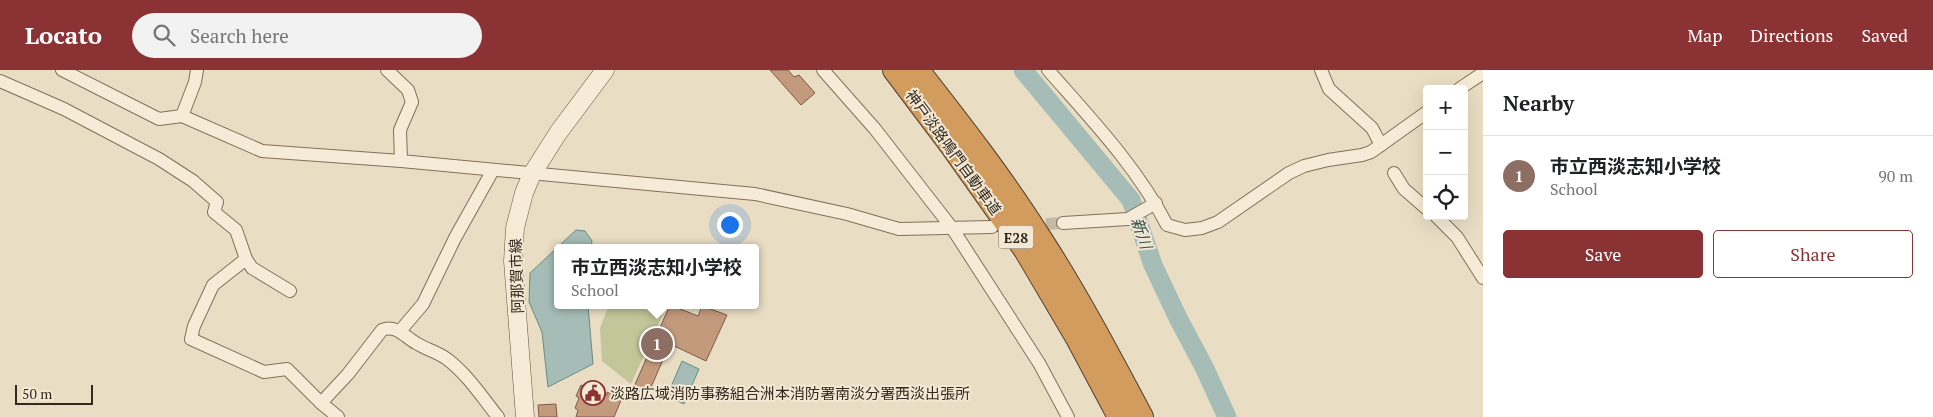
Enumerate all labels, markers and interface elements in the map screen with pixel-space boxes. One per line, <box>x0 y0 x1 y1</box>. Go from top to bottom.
search box <box>132 13 482 58</box>
text: Locato <box>25 19 102 51</box>
icon: search <box>150 21 178 49</box>
text: Search here <box>190 23 289 48</box>
text: Map <box>1687 23 1722 47</box>
text: Directions <box>1750 23 1833 47</box>
text: Saved <box>1861 23 1908 47</box>
street label: 神戸淡路鳴門自動車道 <box>902 85 1006 219</box>
map controls <box>1423 85 1468 220</box>
button: + <box>1423 85 1468 130</box>
text: Nearby <box>1503 89 1574 117</box>
button: − <box>1423 130 1468 175</box>
text: 市立西淡志知小学校 <box>1550 153 1721 178</box>
text: 1 <box>1514 165 1524 187</box>
text: 90 m <box>1878 165 1913 187</box>
button: locate <box>1423 175 1468 220</box>
text: School <box>1550 178 1598 200</box>
your location <box>717 212 743 238</box>
water label: 新川 <box>1126 214 1158 254</box>
road number: E28 <box>998 226 1034 248</box>
button: Save <box>1503 230 1703 278</box>
button: Share <box>1713 230 1913 278</box>
street label: 阿那賀市線 <box>505 238 527 314</box>
popup <box>554 244 759 309</box>
text: 市立西淡志知小学校 <box>571 254 742 279</box>
text: School <box>571 279 619 301</box>
pin: 1 <box>641 325 673 363</box>
public building icon: 淡路広域消防事務組合洲本消防署南淡分署西淡出張所 <box>580 380 606 406</box>
scale bar <box>15 382 92 405</box>
place label: 淡路広域消防事務組合洲本消防署南淡分署西淡出張所 <box>610 383 970 403</box>
text: 50 m <box>22 384 52 403</box>

